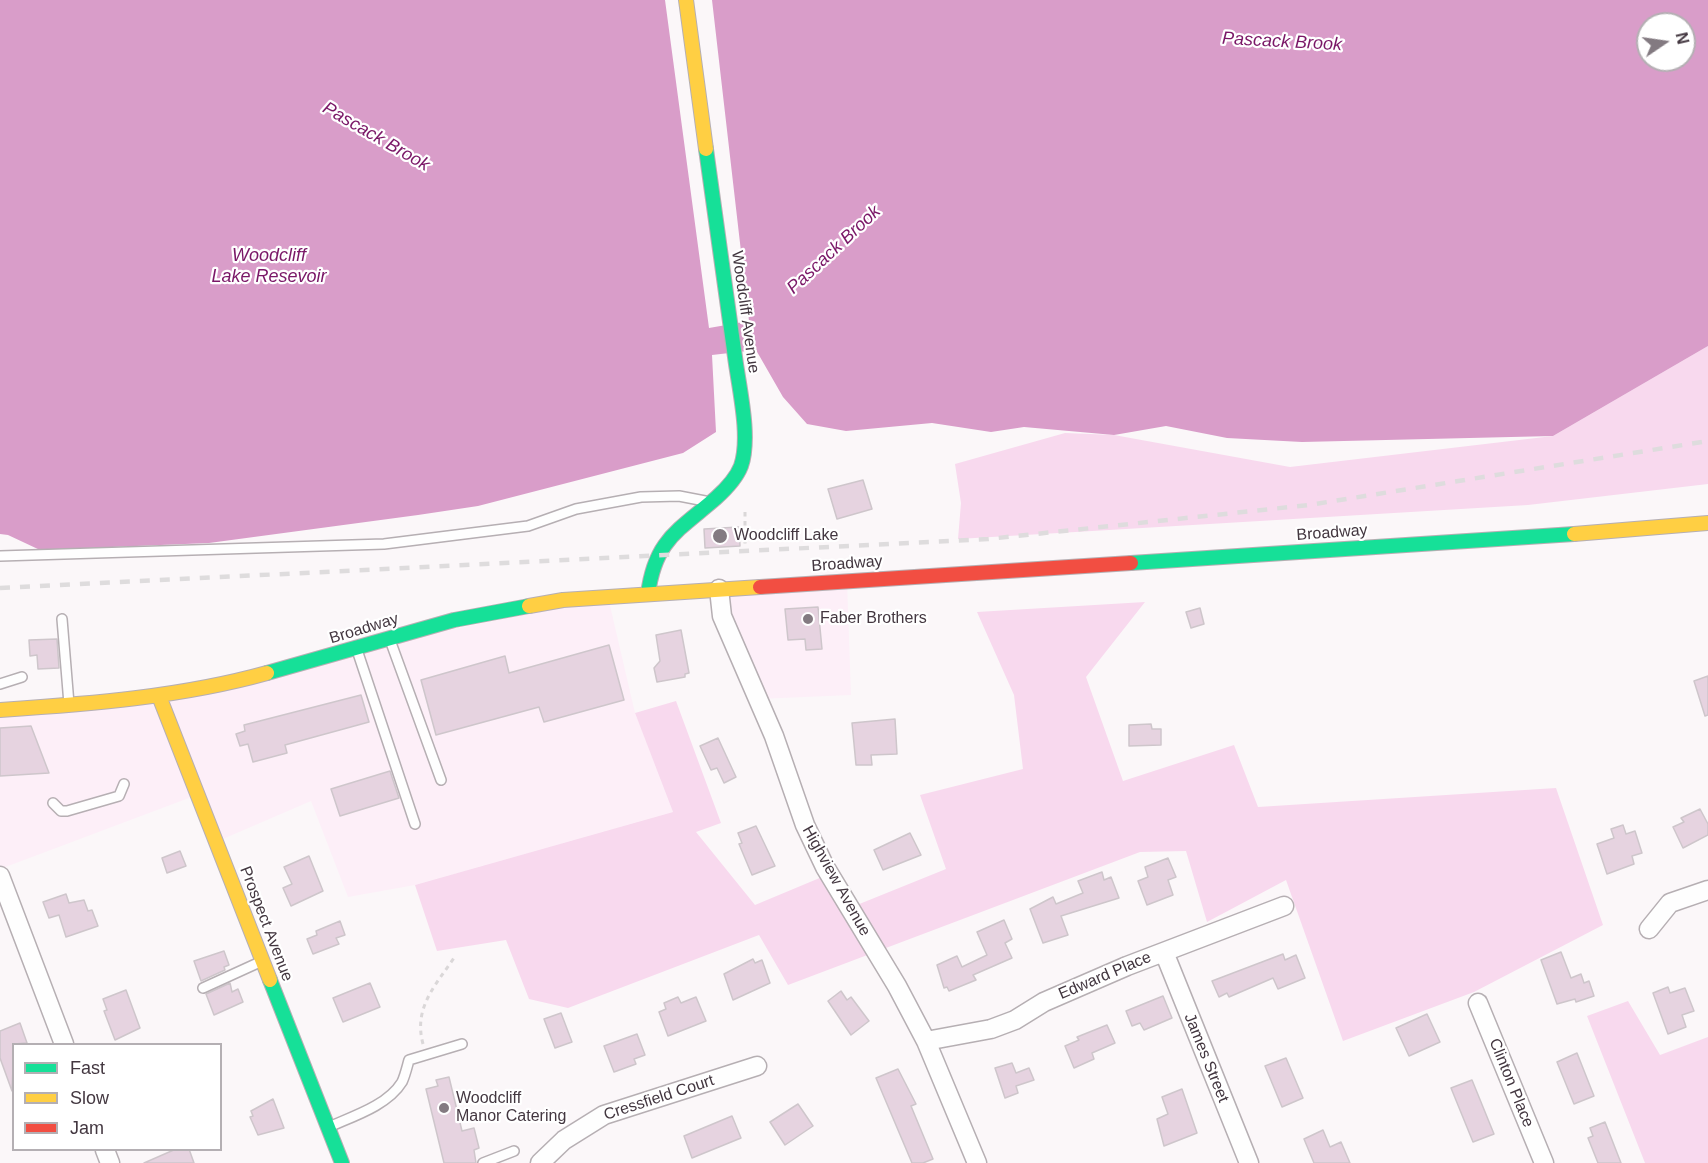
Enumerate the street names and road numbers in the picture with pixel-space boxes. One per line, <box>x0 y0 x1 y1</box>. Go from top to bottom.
street label: Woodcliff Avenue <box>727 249 763 375</box>
street label: Broadway <box>1296 521 1368 545</box>
street label: Broadway <box>811 552 883 576</box>
street label: Broadway <box>327 609 401 649</box>
street label: Highview Avenue <box>798 822 874 940</box>
street label: Prospect Avenue <box>235 864 297 984</box>
street label: Edward Place <box>1056 948 1154 1004</box>
street label: James Street <box>1179 1011 1233 1105</box>
street label: Clinton Place <box>1484 1036 1538 1130</box>
street label: Cressfield Court <box>601 1071 717 1125</box>

